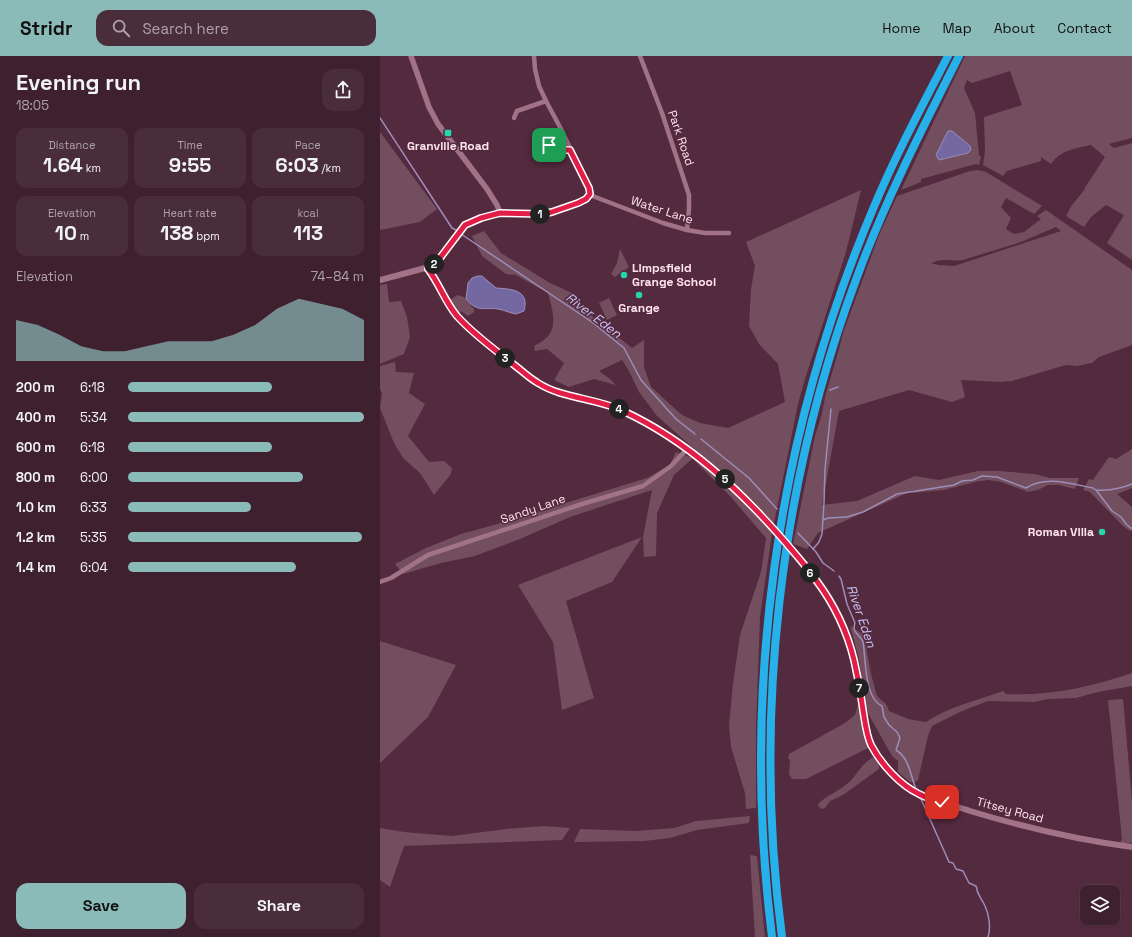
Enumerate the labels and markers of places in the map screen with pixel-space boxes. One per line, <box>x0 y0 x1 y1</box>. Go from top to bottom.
marker: Granville Road <box>443 128 453 138</box>
pin <box>532 128 566 162</box>
place label: Granville Road <box>407 138 489 154</box>
pin: 1 <box>530 204 550 224</box>
pin: 2 <box>424 254 444 274</box>
place label: Limpsfield Grange School <box>632 260 716 290</box>
marker: Limpsfield Grange School <box>619 270 629 280</box>
marker: Grange <box>634 290 644 300</box>
place label: Grange <box>618 300 660 316</box>
pin: 3 <box>495 348 515 368</box>
pin: 4 <box>609 399 629 419</box>
pin: 5 <box>715 469 735 489</box>
place label: Roman Villa <box>1028 524 1094 540</box>
marker: Roman Villa <box>1097 527 1107 537</box>
pin: 6 <box>800 563 820 583</box>
pin: 7 <box>849 678 869 698</box>
pin <box>925 785 959 819</box>

